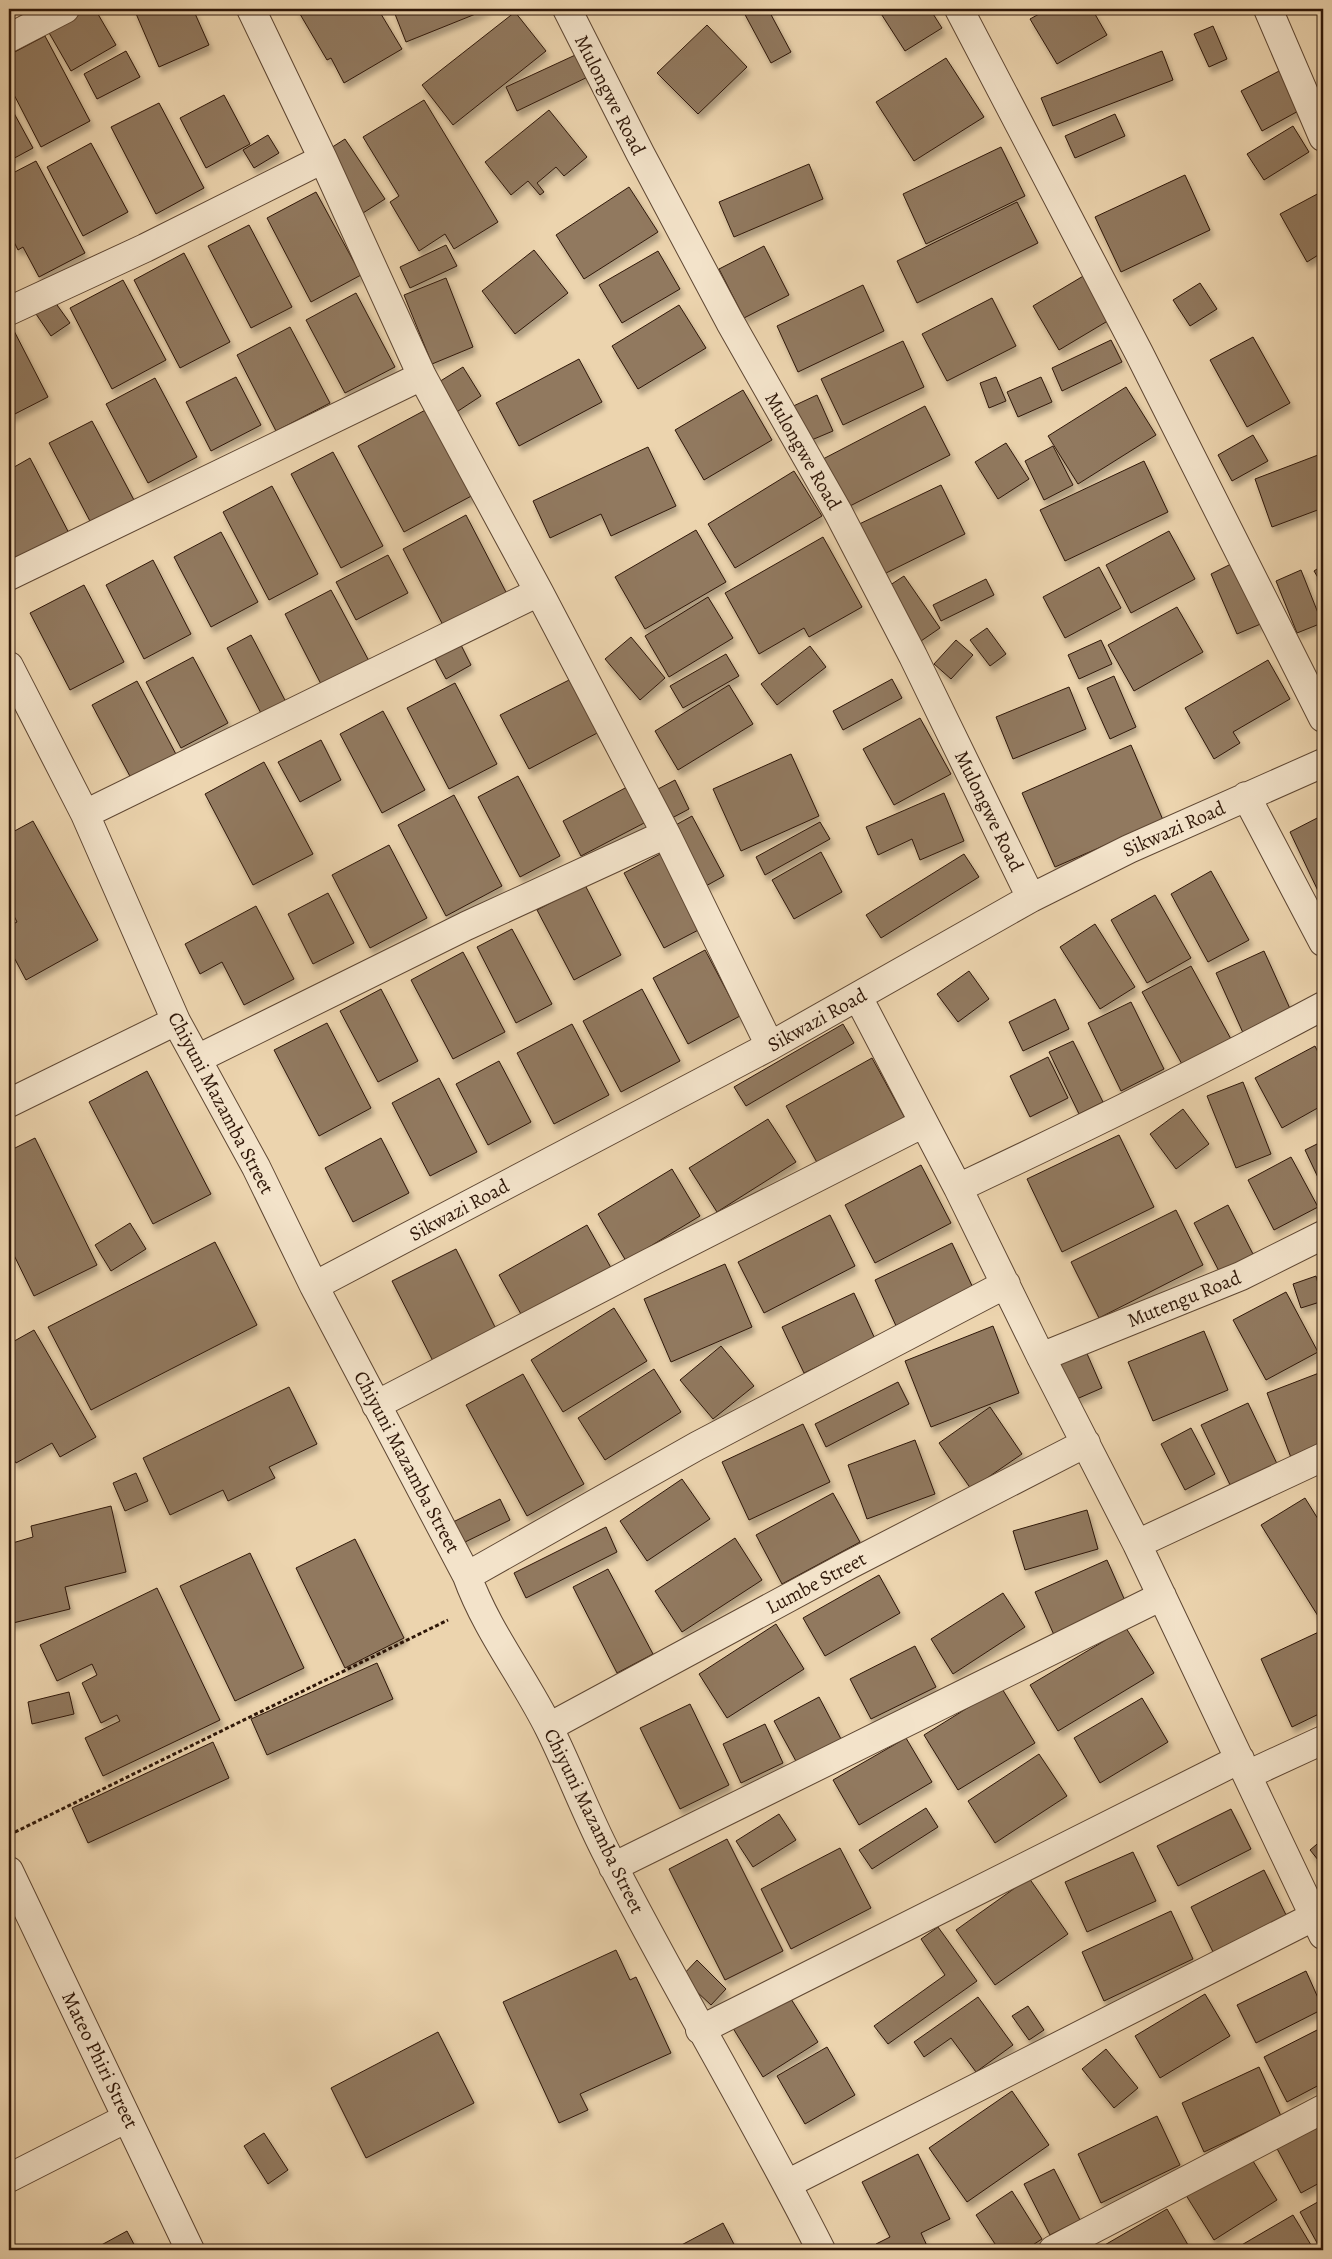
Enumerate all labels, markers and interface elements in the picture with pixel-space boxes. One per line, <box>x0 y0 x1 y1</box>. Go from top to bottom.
street label: Mulongwe Road <box>568 30 652 160</box>
street label: Mulongwe Road <box>758 387 848 515</box>
street label: Mulongwe Road <box>948 746 1030 876</box>
street label: Sikwazi Road <box>1118 794 1230 864</box>
street label: Sikwazi Road <box>763 982 872 1058</box>
street label: Chiyuni Mazamba Street <box>161 1007 281 1199</box>
street label: Sikwazi Road <box>404 1172 514 1248</box>
street label: Mutengu Road <box>1123 1264 1245 1334</box>
street label: Chiyuni Mazamba Street <box>347 1366 467 1558</box>
street label: Lumbe Street <box>761 1545 871 1621</box>
street label: Chiyuni Mazamba Street <box>537 1724 651 1918</box>
street label: Mateo Phiri Street <box>55 1987 145 2133</box>

